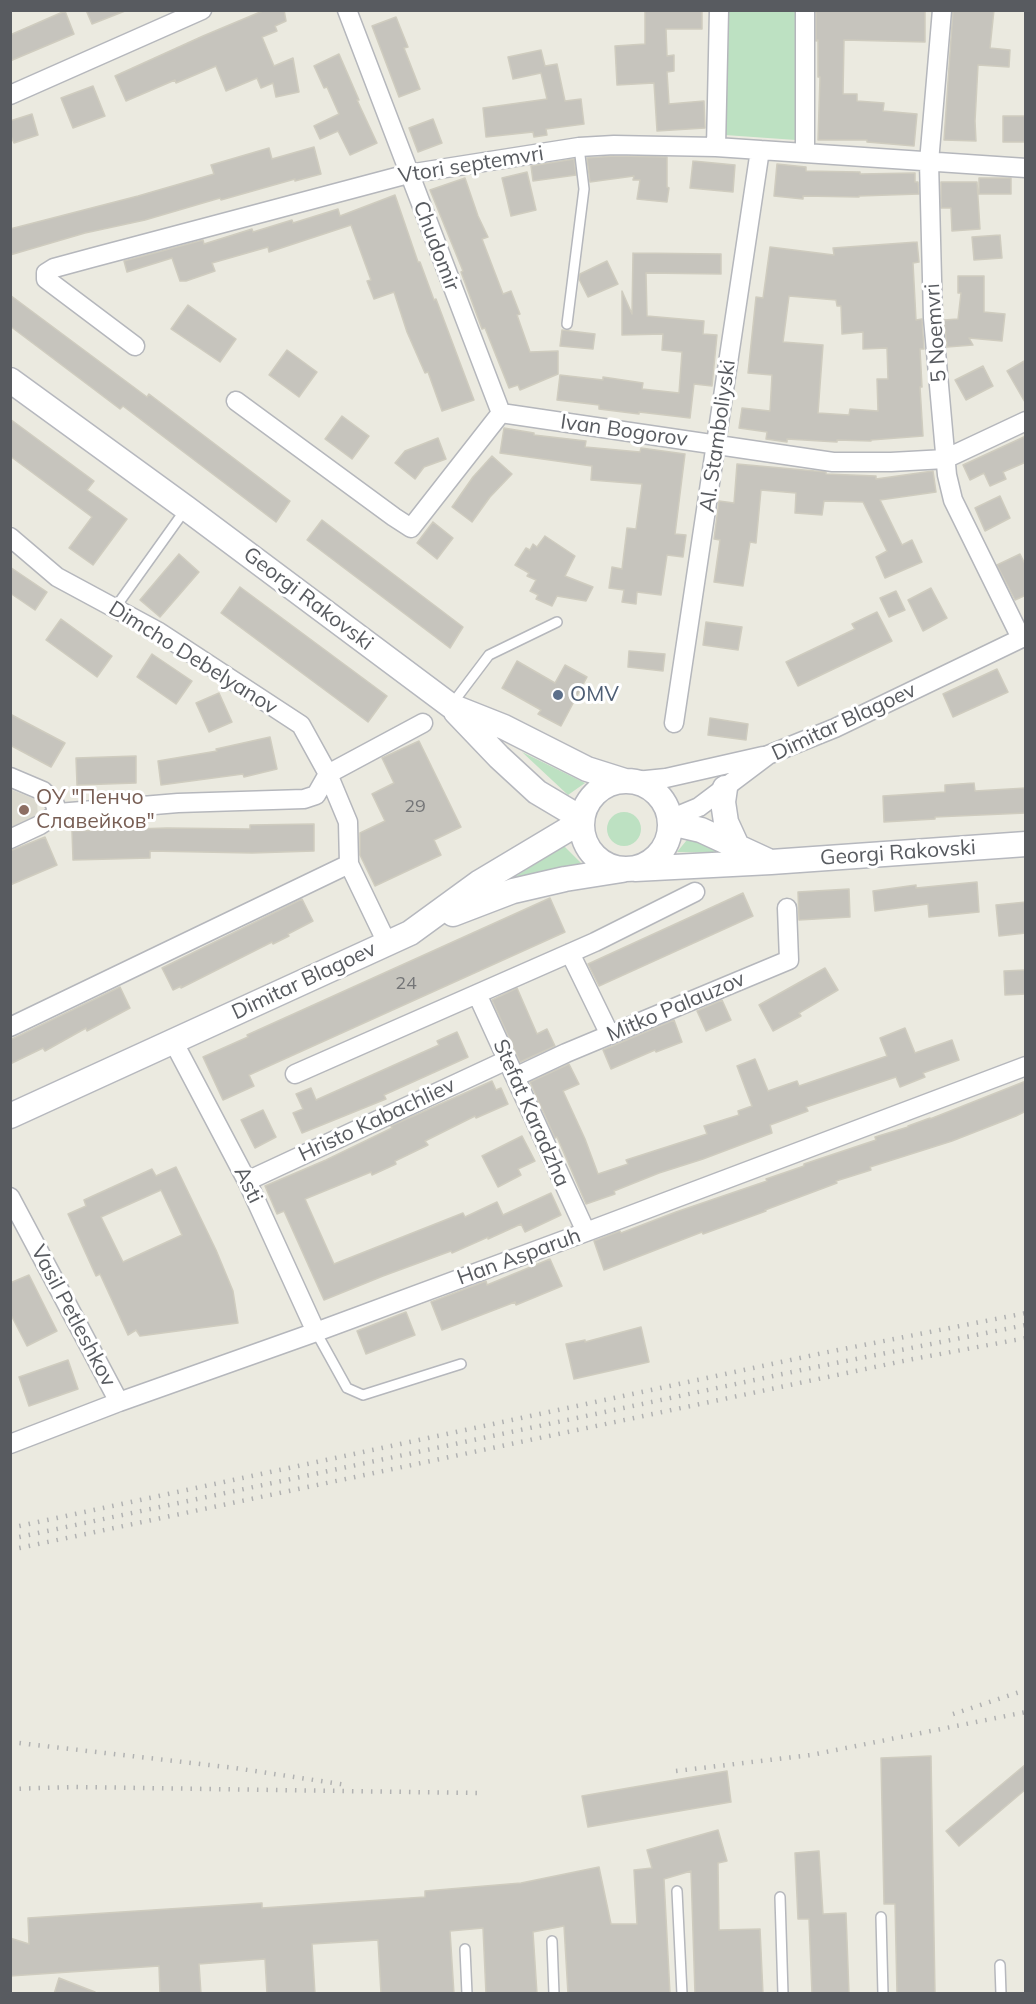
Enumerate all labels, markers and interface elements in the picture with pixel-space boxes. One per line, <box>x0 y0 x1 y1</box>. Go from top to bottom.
street label: Vtori septemvri <box>397 141 545 189</box>
street label: Chudomir <box>407 197 465 295</box>
street label: 5 Noemvri <box>920 283 952 383</box>
street label: Al. Stamboliyski <box>695 358 741 514</box>
street label: Ivan Bogorov <box>559 410 689 452</box>
street label: Georgi Rakovski <box>238 542 378 656</box>
street label: Dimcho Debelyanov <box>104 596 282 720</box>
street label: Dimitar Blagoev <box>768 678 920 766</box>
place label: OMV <box>570 682 619 708</box>
marker: OMV <box>551 688 565 702</box>
place label: ОУ "Пенчо Славейков" <box>36 785 155 835</box>
house number: 29 <box>404 796 426 818</box>
marker: ОУ "Пенчо Славейков" <box>17 803 31 817</box>
street label: Georgi Rakovski <box>819 835 977 871</box>
street label: Dimitar Blagoev <box>228 937 380 1025</box>
street label: Mitko Palauzov <box>603 967 749 1047</box>
house number: 24 <box>395 973 417 995</box>
street label: Stefat Karadzha <box>487 1035 575 1191</box>
street label: Hristo Kabachliev <box>295 1073 459 1167</box>
street label: Asti <box>228 1162 268 1208</box>
street label: Han Asparuh <box>454 1223 584 1291</box>
street label: Vasil Petleshkov <box>25 1241 121 1391</box>

